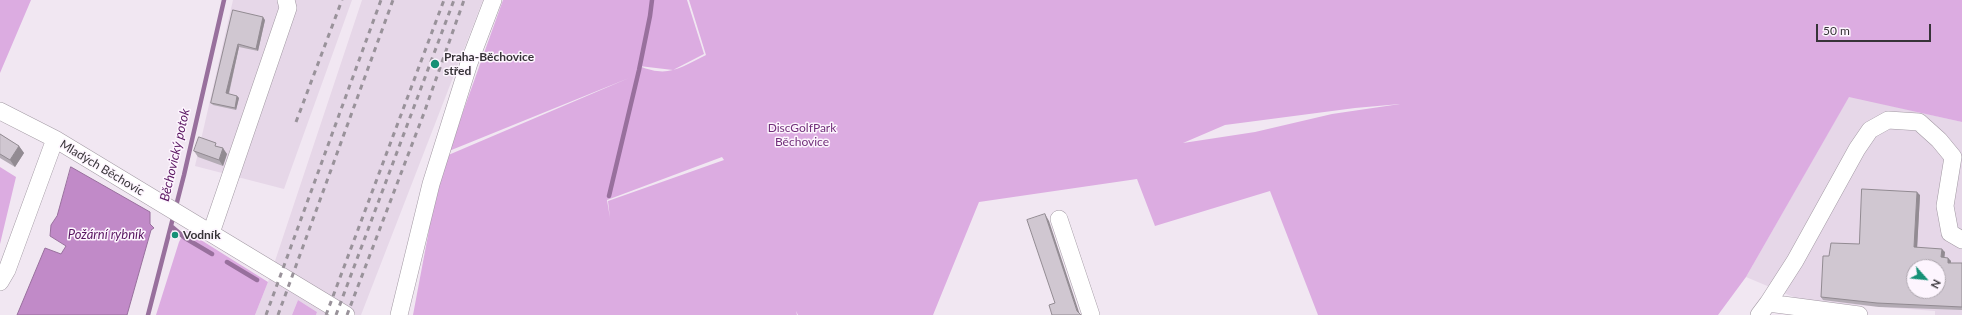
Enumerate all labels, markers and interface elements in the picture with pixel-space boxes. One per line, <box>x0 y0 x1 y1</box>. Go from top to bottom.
scale bar <box>1818 16 1933 42</box>
text: 50 m <box>1823 23 1850 38</box>
place label: Praha-Běchovice střed <box>444 50 534 78</box>
marker: Praha-Běchovice střed <box>429 58 441 70</box>
water label: Běchovický potok <box>157 107 193 203</box>
park label: DiscGolfPark Běchovice <box>768 121 836 149</box>
street label: Mladých Běchovic <box>57 137 147 199</box>
water label: Požární rybník <box>68 227 144 243</box>
place label: Vodník <box>183 228 221 242</box>
marker: Vodník <box>170 230 180 240</box>
north arrow <box>1906 259 1946 299</box>
text: N <box>1929 277 1944 291</box>

